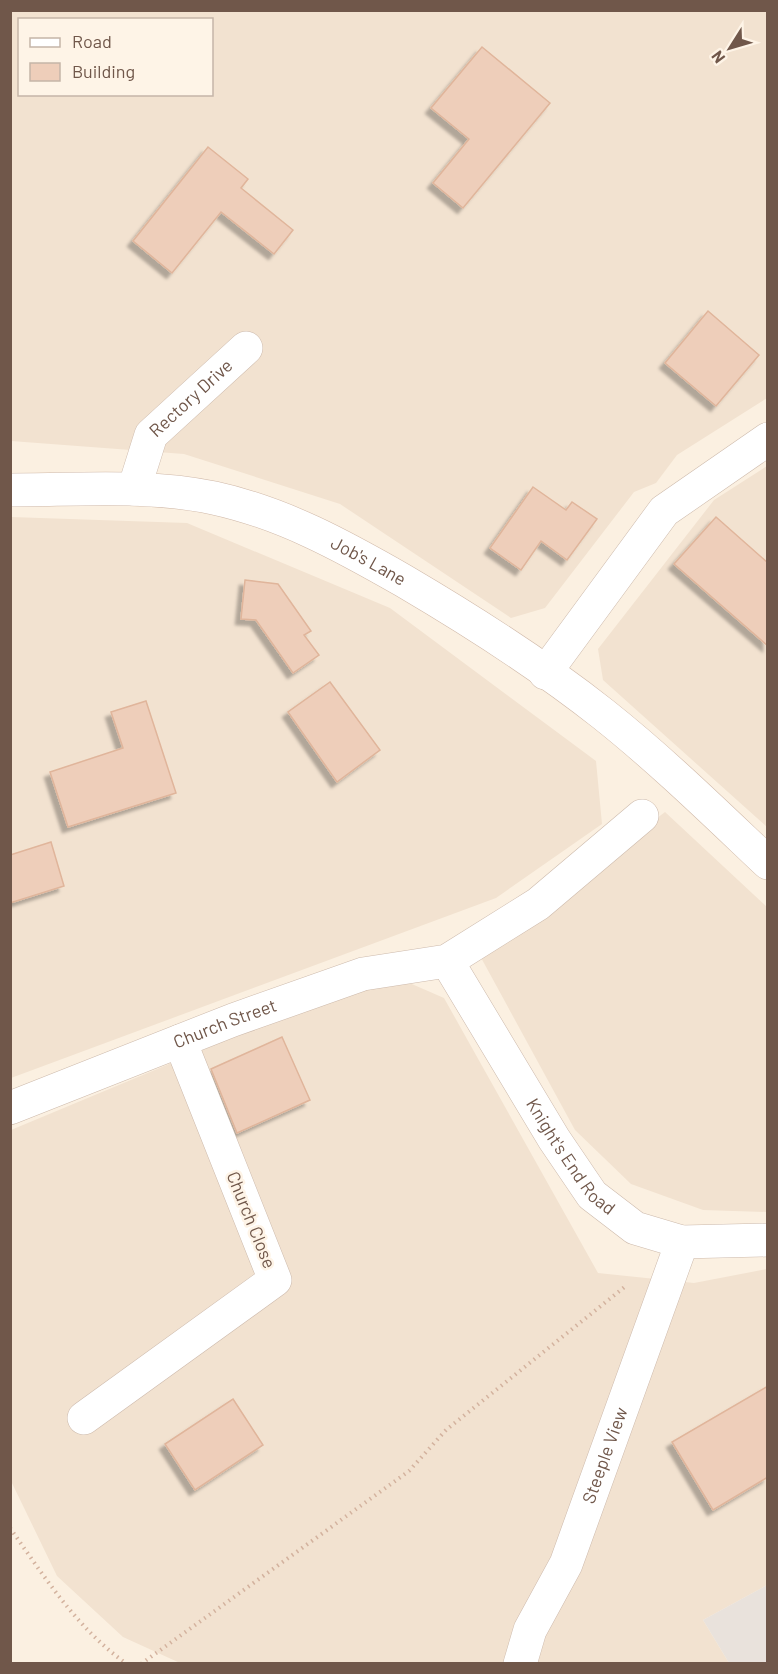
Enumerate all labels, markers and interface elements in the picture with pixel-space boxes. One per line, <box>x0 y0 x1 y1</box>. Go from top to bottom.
legend <box>18 18 213 96</box>
north arrow <box>700 18 760 78</box>
text: Road <box>72 30 112 52</box>
text: N <box>707 47 728 67</box>
text: Building <box>72 60 135 82</box>
street label: Rectory Drive <box>144 354 237 441</box>
street label: Job's Lane <box>328 531 410 590</box>
street label: Church Street <box>170 993 279 1052</box>
street label: Knight's End Road <box>522 1094 620 1219</box>
street label: Church Close <box>223 1168 281 1271</box>
street label: Steeple View <box>577 1404 632 1506</box>

